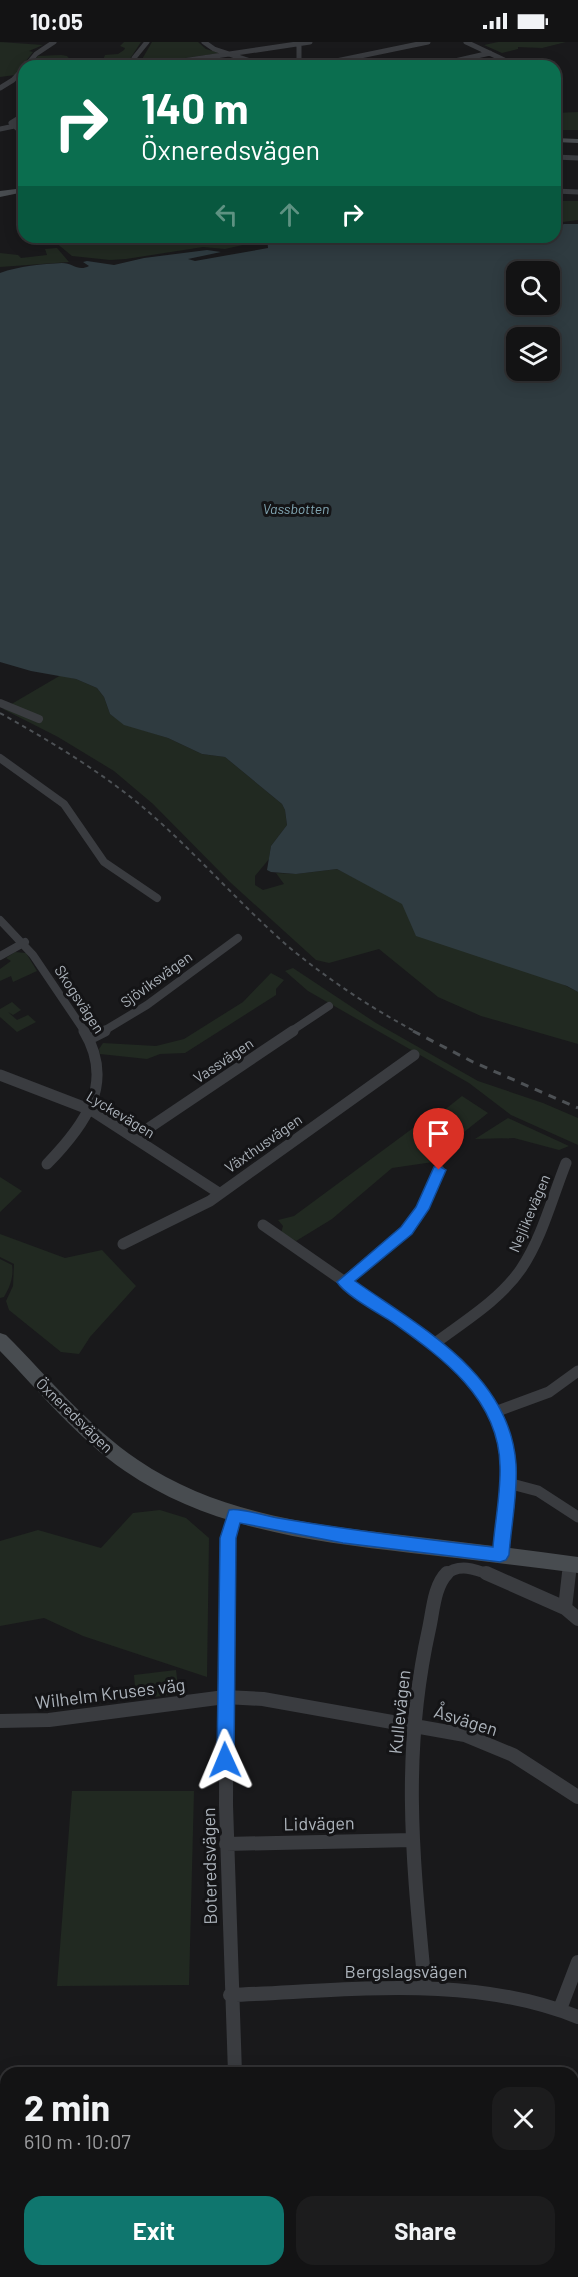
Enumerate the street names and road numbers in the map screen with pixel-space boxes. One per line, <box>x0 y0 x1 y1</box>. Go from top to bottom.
street label: Sjöviksvägen <box>117 947 195 1011</box>
street label: Skogsvägen <box>51 962 109 1036</box>
street label: Vassvägen <box>190 1033 256 1087</box>
street label: Lyckevägen <box>84 1087 158 1141</box>
street label: Växthusvägen <box>221 1110 305 1176</box>
street label: Nejlikevägen <box>505 1171 553 1255</box>
street label: Öxneredsvägen <box>33 1374 117 1456</box>
street label: Kullevägen <box>384 1669 414 1755</box>
street label: Wilhelm Kruses väg <box>34 1673 186 1713</box>
street label: Åsvägen <box>431 1700 501 1740</box>
street label: Boteredsvägen <box>197 1807 221 1925</box>
street label: Lidvägen <box>283 1811 355 1835</box>
street label: Bergslagsvägen <box>345 1960 467 1982</box>

